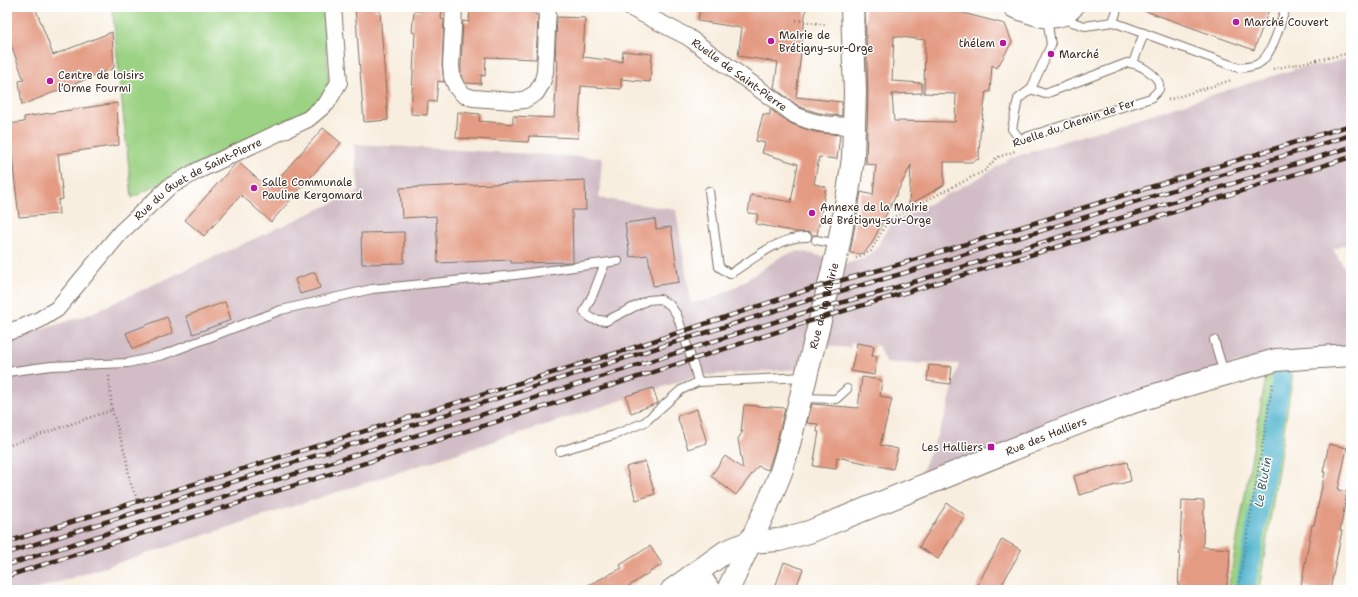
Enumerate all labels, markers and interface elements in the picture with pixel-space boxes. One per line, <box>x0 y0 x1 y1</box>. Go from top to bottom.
place label: Marché Couvert <box>1244 15 1329 30</box>
marker: Marché Couvert <box>1231 17 1241 27</box>
place label: Mairie de Brétigny-sur-Orge <box>779 28 874 56</box>
street label: Ruelle de Saint-Pierre <box>689 35 790 115</box>
marker: Mairie de Brétigny-sur-Orge <box>766 36 776 46</box>
place label: thélem <box>959 36 996 51</box>
marker: thélem <box>998 38 1008 48</box>
place label: Marché <box>1059 47 1099 62</box>
marker: Marché <box>1046 49 1056 59</box>
place label: Centre de loisirs l'Orme Fourmi <box>58 68 144 96</box>
marker: Centre de loisirs l'Orme Fourmi <box>45 76 55 86</box>
street label: Ruelle du Chemin de Fer <box>1011 95 1137 151</box>
street label: Rue du Guet de Saint-Pierre <box>131 134 264 224</box>
place label: Salle Communale Pauline Kergomard <box>262 175 362 203</box>
marker: Salle Communale Pauline Kergomard <box>249 183 259 193</box>
place label: Annexe de la Mairie de Brétigny-sur-Orge <box>820 200 931 228</box>
marker: Annexe de la Mairie de Brétigny-sur-Orge <box>807 208 817 218</box>
street label: Rue de la Mairie <box>806 261 842 351</box>
street label: Rue des Halliers <box>1003 413 1089 459</box>
place label: Les Halliers <box>922 440 983 455</box>
marker: Les Halliers <box>986 442 996 452</box>
water label: Le Blutin <box>1251 456 1275 508</box>

